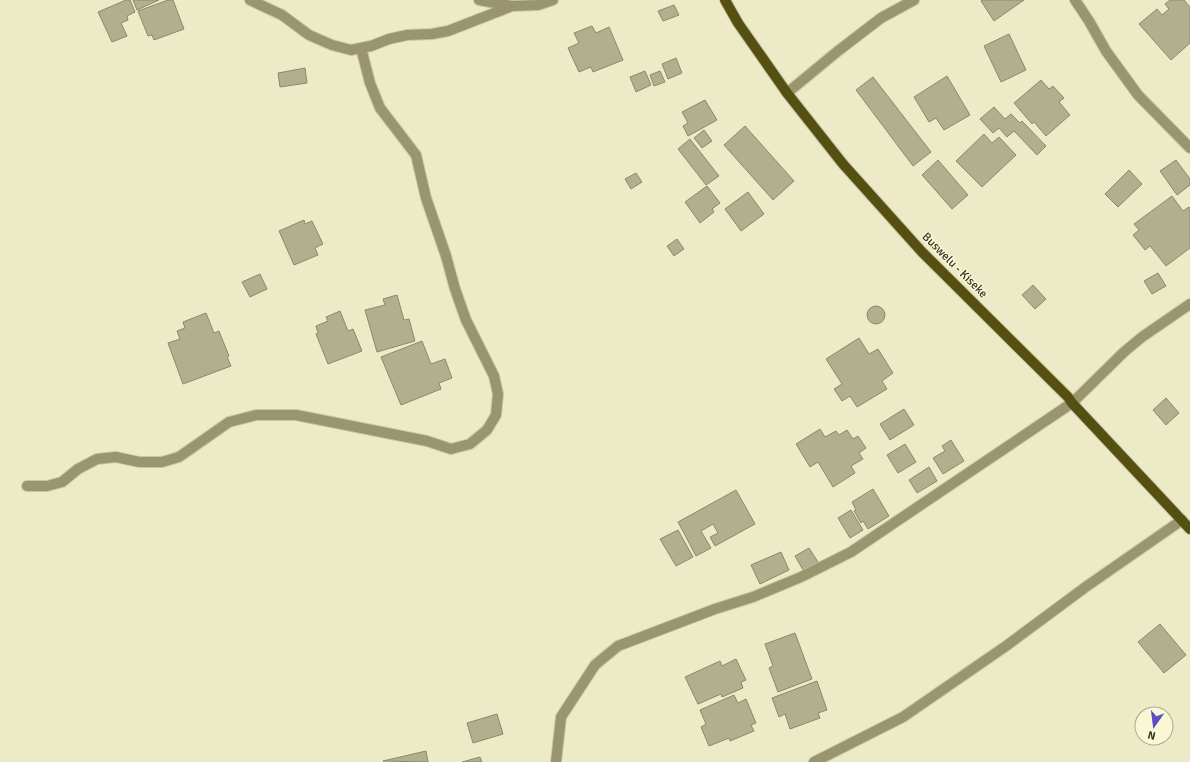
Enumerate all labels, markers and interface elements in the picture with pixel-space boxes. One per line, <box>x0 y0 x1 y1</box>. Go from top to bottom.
street label: Buswelu - Kiseke <box>919 229 991 301</box>
north arrow <box>1134 706 1174 746</box>
text: N <box>1146 728 1157 742</box>

